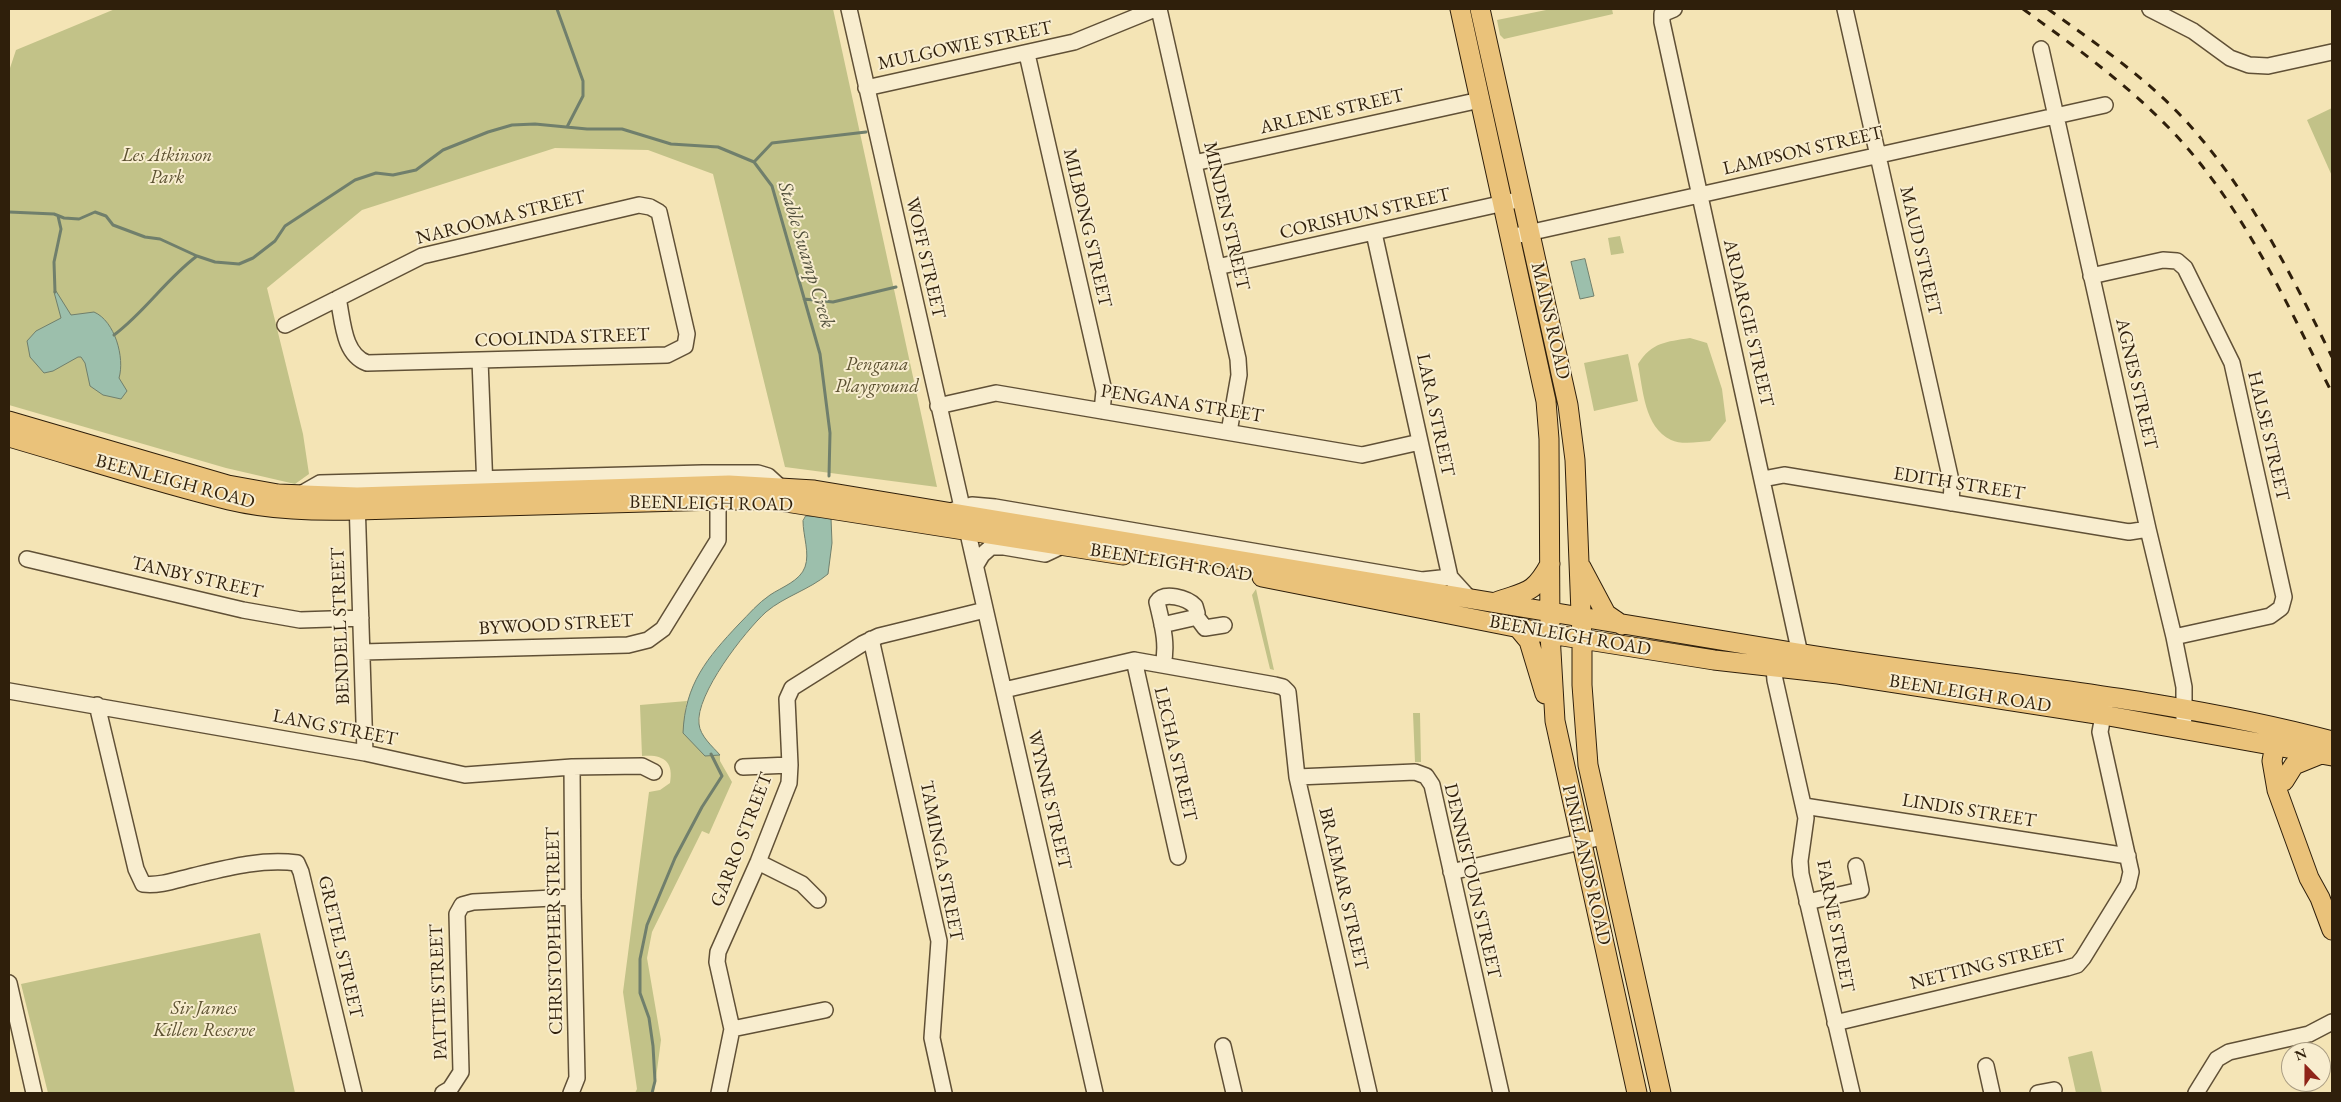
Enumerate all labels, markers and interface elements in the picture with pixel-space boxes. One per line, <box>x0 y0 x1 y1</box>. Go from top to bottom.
street label: MULGOWIE STREET <box>876 16 1054 76</box>
street label: ARLENE STREET <box>1258 84 1406 140</box>
street label: LAMPSON STREET <box>1721 122 1885 180</box>
street label: MINDEN STREET <box>1198 139 1254 293</box>
park label: Les Atkinson Park <box>122 145 212 189</box>
street label: MILBONG STREET <box>1058 146 1116 310</box>
water label: Stable Swamp Creek <box>772 179 840 331</box>
street label: CORISHUN STREET <box>1277 183 1453 245</box>
street label: MAUD STREET <box>1894 184 1946 318</box>
street label: NAROOMA STREET <box>414 186 588 250</box>
street label: WOFF STREET <box>900 195 950 321</box>
street label: ARDARGIE STREET <box>1718 237 1778 409</box>
street label: MAINS ROAD <box>1525 260 1575 382</box>
street label: AGNES STREET <box>2110 316 2162 452</box>
street label: COOLINDA STREET <box>474 324 650 352</box>
street label: LARA STREET <box>1411 352 1459 478</box>
park label: Pengana Playground <box>835 354 919 398</box>
street label: HALSE STREET <box>2242 369 2294 503</box>
street label: PENGANA STREET <box>1099 380 1265 428</box>
street label: BEENLEIGH ROAD <box>93 450 257 514</box>
street label: EDITH STREET <box>1892 462 2026 506</box>
street label: BEENLEIGH ROAD <box>629 491 793 517</box>
street label: BEENLEIGH ROAD <box>1088 539 1254 587</box>
street label: BENDELL STREET <box>327 547 355 705</box>
street label: TANBY STREET <box>129 552 265 604</box>
street label: BYWOOD STREET <box>478 610 634 640</box>
street label: BEENLEIGH ROAD <box>1487 611 1653 661</box>
street label: BEENLEIGH ROAD <box>1887 670 2053 718</box>
street label: LECHA STREET <box>1148 685 1202 823</box>
street label: LANG STREET <box>271 705 399 751</box>
street label: WYNNE STREET <box>1022 728 1076 872</box>
street label: GARRO STREET <box>706 770 778 910</box>
street label: TAMINGA STREET <box>914 779 968 943</box>
street label: DENNISTOUN STREET <box>1438 781 1506 981</box>
street label: PINELANDS ROAD <box>1556 783 1616 947</box>
street label: LINDIS STREET <box>1900 789 2038 833</box>
street label: BRAEMAR STREET <box>1313 805 1373 973</box>
street label: CHRISTOPHER STREET <box>542 827 568 1035</box>
street label: FARNE STREET <box>1811 858 1859 994</box>
street label: GRETEL STREET <box>313 873 367 1021</box>
street label: PATTIE STREET <box>425 924 453 1060</box>
street label: NETTING STREET <box>1908 935 2068 995</box>
park label: Sir James Killen Reserve <box>153 998 255 1042</box>
north arrow <box>2281 1042 2331 1092</box>
text: N <box>2292 1044 2309 1064</box>

